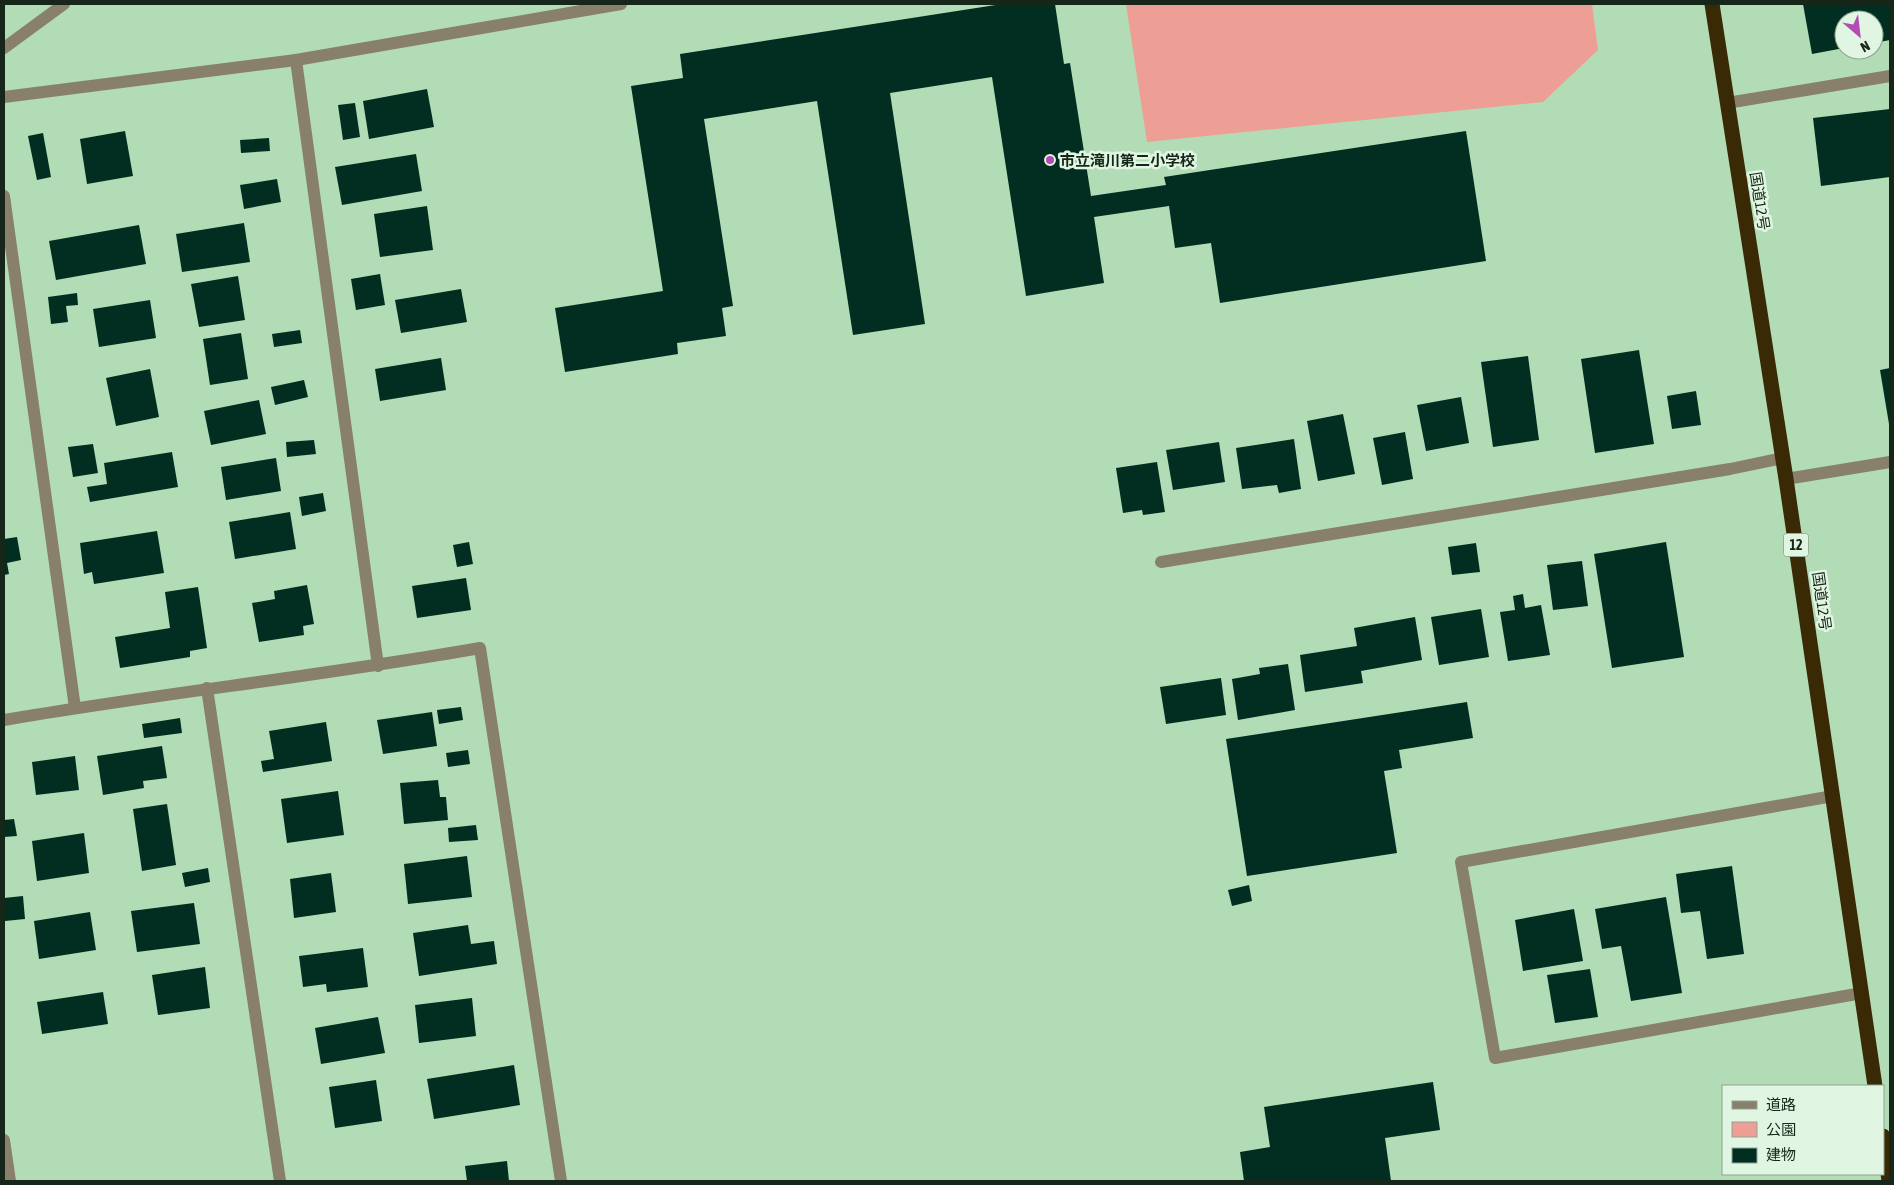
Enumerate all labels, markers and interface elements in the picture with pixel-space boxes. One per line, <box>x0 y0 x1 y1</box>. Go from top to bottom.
north arrow <box>1834 10 1884 60</box>
text: N <box>1858 37 1873 55</box>
place label: 市立滝川第二小学校 <box>1060 152 1195 169</box>
marker: 市立滝川第二小学校 <box>1044 154 1056 166</box>
street label: 国道12号 <box>1747 170 1773 232</box>
road number: 12 <box>1784 534 1808 556</box>
street label: 国道12号 <box>1809 571 1835 631</box>
legend <box>1722 1085 1884 1175</box>
text: 道路 <box>1766 1096 1796 1113</box>
text: 公園 <box>1766 1121 1796 1138</box>
text: 建物 <box>1766 1146 1796 1163</box>

